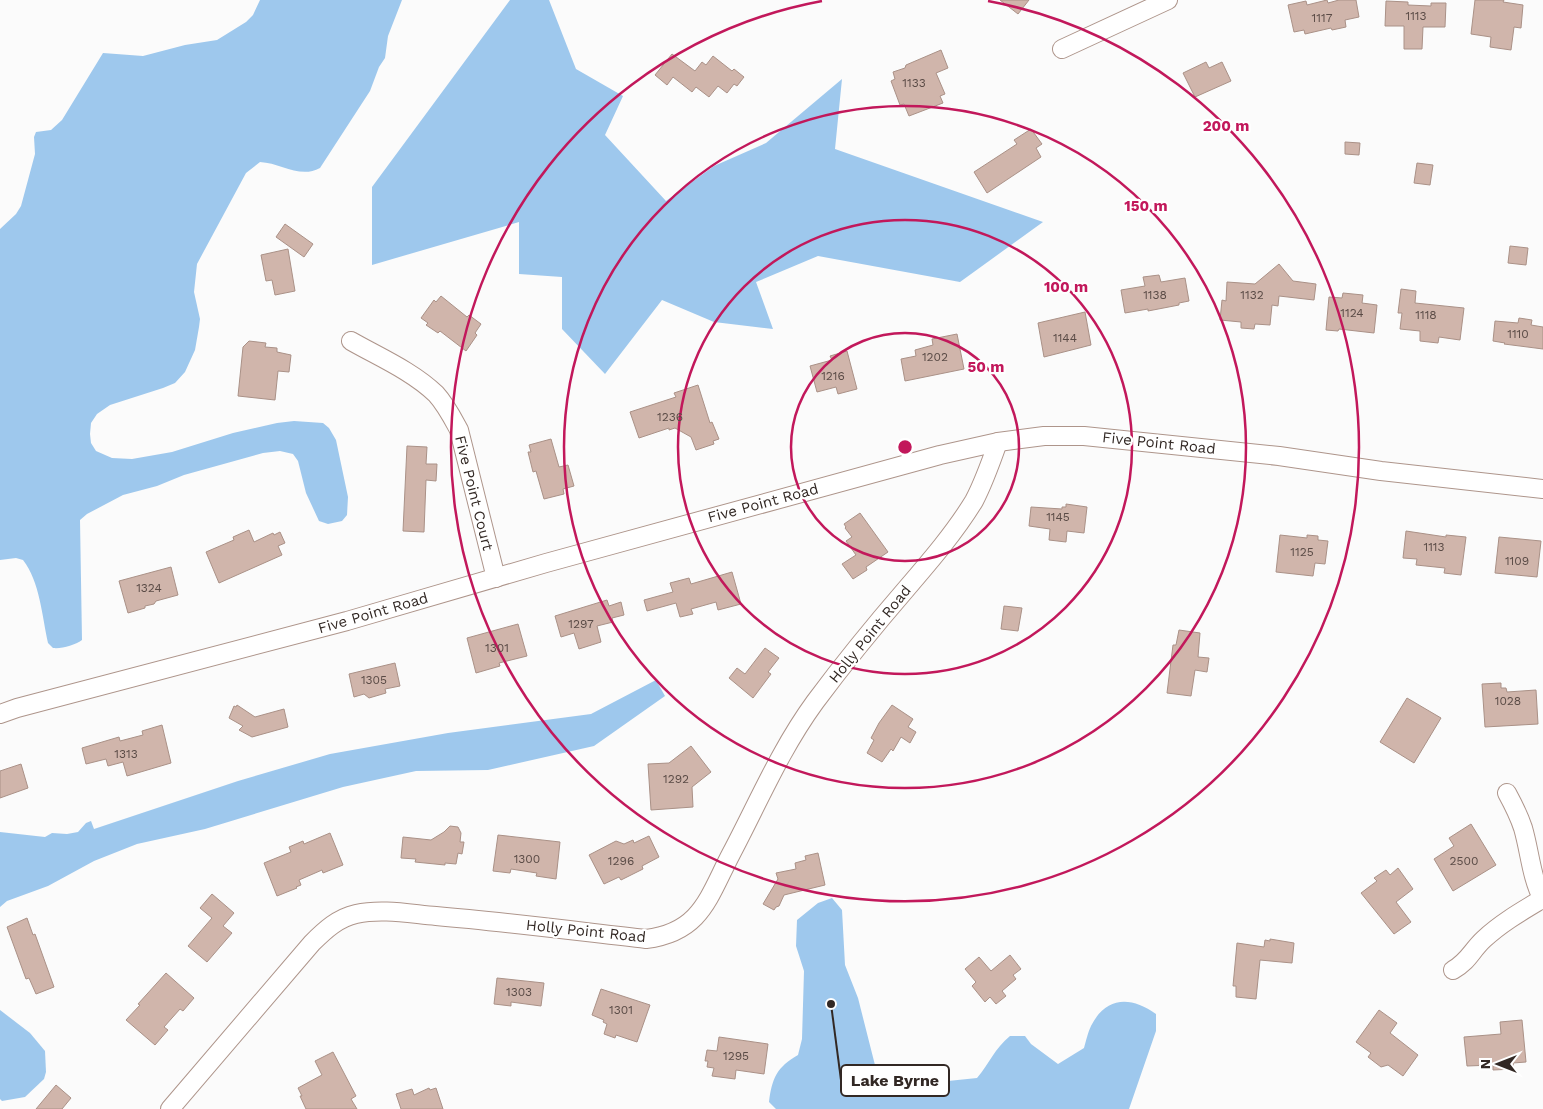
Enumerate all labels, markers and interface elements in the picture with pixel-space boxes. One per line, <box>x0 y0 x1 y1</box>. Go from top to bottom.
house number: 1113 <box>1405 9 1427 23</box>
house number: 1117 <box>1312 11 1333 25</box>
house number: 1133 <box>902 76 926 90</box>
text: 200 m <box>1203 117 1249 135</box>
text: 150 m <box>1124 197 1168 215</box>
text: 100 m <box>1044 278 1088 296</box>
house number: 1138 <box>1143 288 1167 302</box>
house number: 1132 <box>1240 288 1264 302</box>
house number: 1124 <box>1340 306 1364 320</box>
house number: 1118 <box>1415 308 1437 322</box>
house number: 1110 <box>1507 327 1529 341</box>
house number: 1144 <box>1053 331 1077 345</box>
house number: 1202 <box>922 350 948 364</box>
text: 50 m <box>968 358 1004 376</box>
house number: 1216 <box>821 369 845 383</box>
house number: 1236 <box>657 410 683 424</box>
street label: Five Point Road <box>1101 428 1217 458</box>
street label: Five Point Court <box>451 434 497 553</box>
centre of rings <box>896 438 914 456</box>
street label: Five Point Road <box>706 480 820 526</box>
house number: 1145 <box>1046 510 1070 524</box>
house number: 1113 <box>1423 540 1445 554</box>
house number: 1125 <box>1290 545 1314 559</box>
house number: 1109 <box>1505 554 1529 568</box>
house number: 1324 <box>136 581 162 595</box>
street label: Holly Point Road <box>825 582 915 686</box>
street label: Five Point Road <box>316 589 430 637</box>
house number: 1297 <box>568 617 594 631</box>
house number: 1301 <box>485 641 509 655</box>
house number: 1305 <box>361 673 387 687</box>
house number: 1028 <box>1495 694 1521 708</box>
house number: 1313 <box>114 747 138 761</box>
house number: 1292 <box>663 772 689 786</box>
house number: 1300 <box>514 852 540 866</box>
house number: 1296 <box>608 854 634 868</box>
house number: 2500 <box>1450 854 1478 868</box>
street label: Holly Point Road <box>525 916 647 946</box>
house number: 1303 <box>506 985 532 999</box>
house number: 1301 <box>609 1003 633 1017</box>
north arrow <box>1473 1039 1523 1089</box>
house number: 1295 <box>723 1049 749 1063</box>
text: N <box>1477 1059 1493 1069</box>
callout: Lake Byrne <box>841 1065 949 1096</box>
text: Lake Byrne <box>851 1071 939 1090</box>

